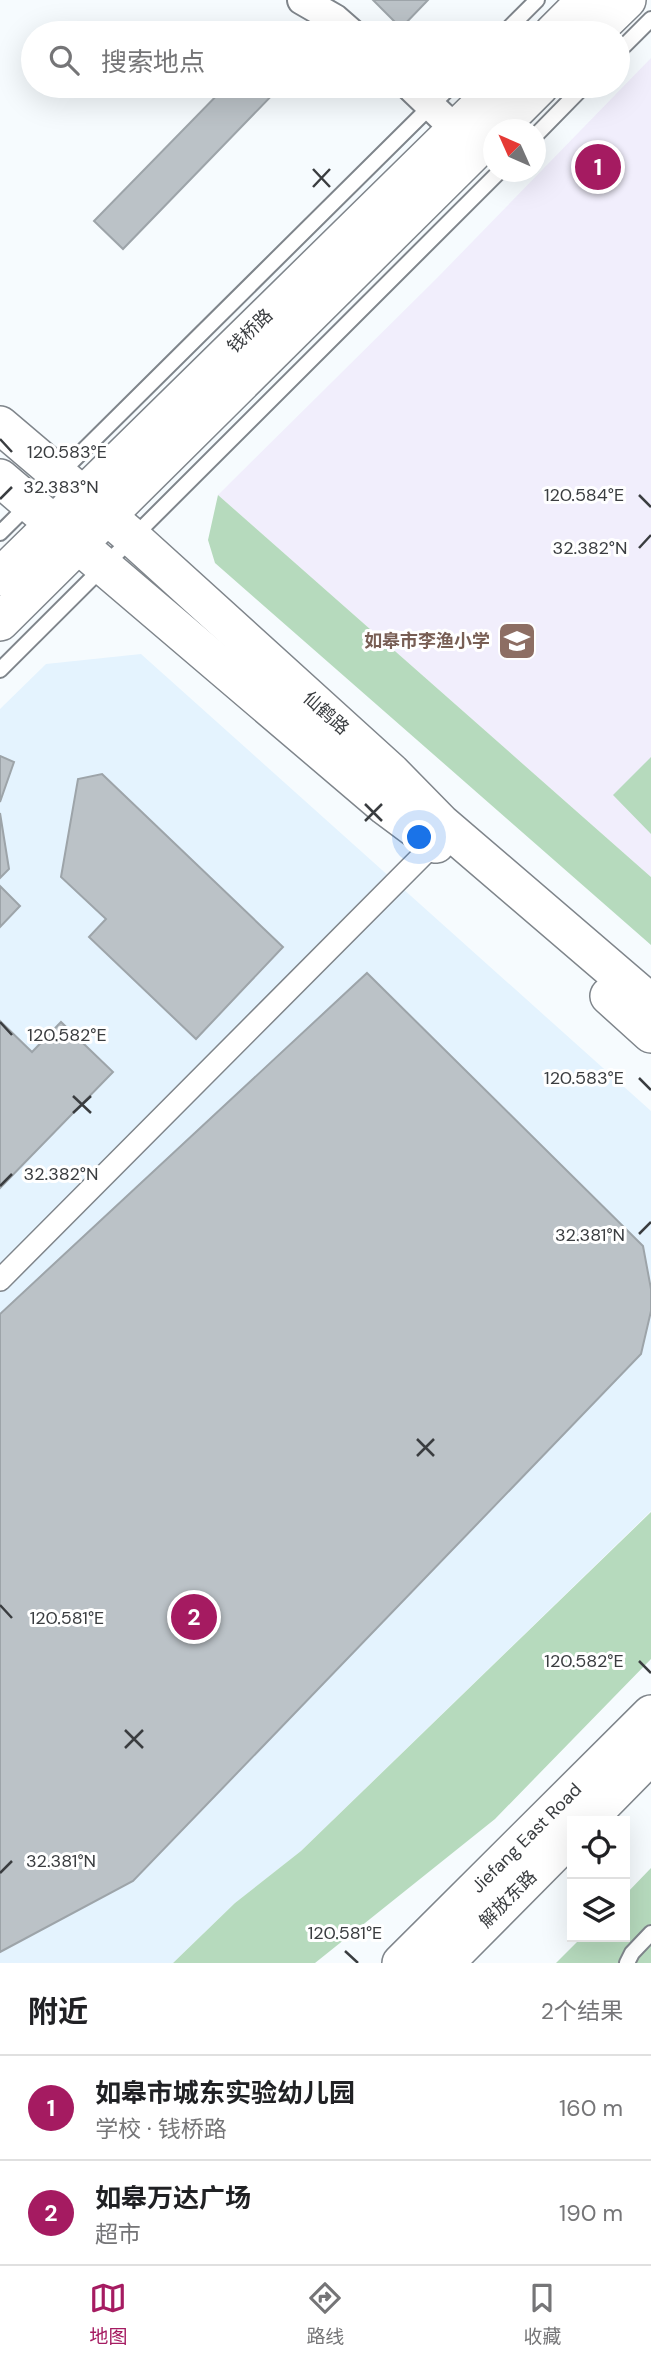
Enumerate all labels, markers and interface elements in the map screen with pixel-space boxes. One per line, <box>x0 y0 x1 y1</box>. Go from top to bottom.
search box <box>21 21 630 98</box>
icon: search <box>45 41 83 79</box>
text: 搜索地点 <box>101 45 205 79</box>
north arrow <box>483 119 546 182</box>
pin: 1 <box>575 141 621 193</box>
street label: 钱桥路 <box>222 304 278 358</box>
text: 120.583°E <box>27 440 107 464</box>
text: 32.383°N <box>23 475 99 499</box>
text: 120.584°E <box>544 483 624 507</box>
text: 32.382°N <box>553 536 627 560</box>
school or university icon: 如皋市李渔小学 <box>496 620 538 662</box>
place label: 如皋市李渔小学 <box>364 629 490 653</box>
street label: 仙鹤路 <box>298 686 354 740</box>
your location <box>402 820 436 854</box>
text: 120.582°E <box>27 1023 107 1047</box>
text: 120.583°E <box>544 1066 624 1090</box>
text: 32.382°N <box>24 1162 98 1186</box>
text: 32.381°N <box>555 1223 625 1247</box>
pin: 2 <box>171 1591 217 1643</box>
text: 120.581°E <box>30 1606 104 1630</box>
text: 120.582°E <box>544 1649 624 1673</box>
street label: Jiefang East Road <box>466 1778 587 1898</box>
map controls <box>567 1816 630 1942</box>
button: locate <box>567 1816 630 1879</box>
text: 32.381°N <box>26 1849 96 1873</box>
street label: 解放东路 <box>474 1865 542 1933</box>
button: layers <box>567 1879 630 1942</box>
text: 120.581°E <box>308 1921 382 1945</box>
text: 附近 <box>28 1992 88 2031</box>
text: 2个结果 <box>541 1996 623 2026</box>
text: 如皋市城东实验幼儿园 <box>95 2076 355 2110</box>
text: 1 <box>47 2093 55 2123</box>
text: 160 m <box>559 2093 623 2123</box>
text: 学校 · 钱桥路 <box>95 2114 227 2144</box>
text: 如皋万达广场 <box>95 2181 251 2215</box>
text: 2 <box>44 2198 58 2228</box>
text: 190 m <box>559 2198 623 2228</box>
text: 超市 <box>95 2219 141 2249</box>
tab: 地图 <box>89 2279 128 2349</box>
tab: 路线 <box>306 2279 345 2349</box>
tab: 收藏 <box>523 2279 562 2349</box>

